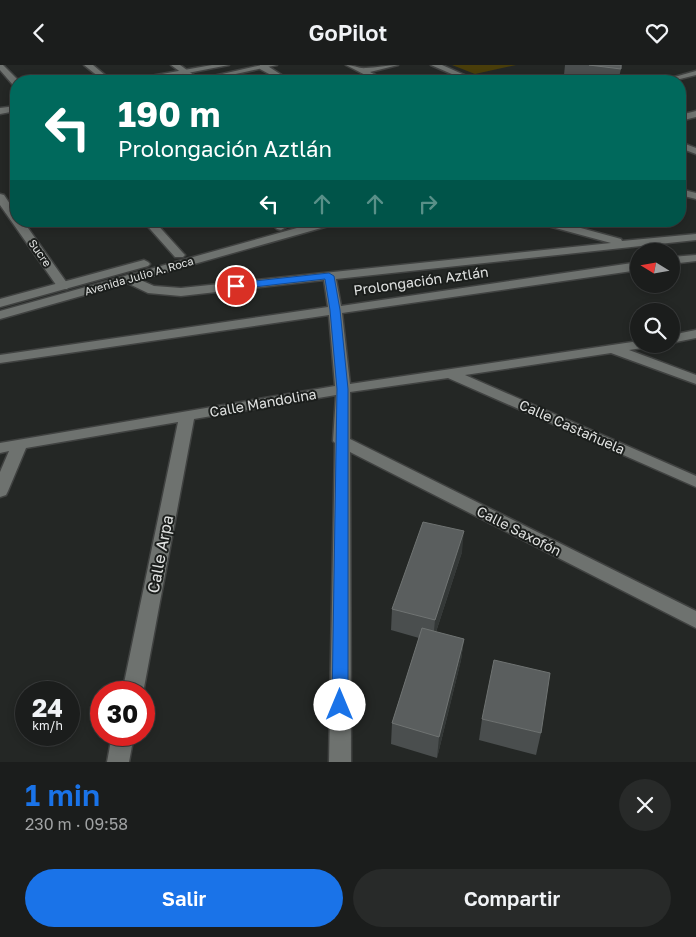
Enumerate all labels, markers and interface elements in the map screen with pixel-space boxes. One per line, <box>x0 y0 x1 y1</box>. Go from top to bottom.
icon: back <box>25 19 53 47</box>
text: GoPilot <box>309 19 387 46</box>
icon: heart <box>643 19 671 47</box>
text: 190 m <box>118 93 220 135</box>
icon: left <box>35 95 100 160</box>
text: Prolongación Aztlán <box>118 135 332 162</box>
icon: left <box>255 190 283 218</box>
icon: ahead <box>308 190 336 218</box>
icon: ahead <box>361 190 389 218</box>
icon: right <box>414 190 442 218</box>
street label: Sucre <box>26 237 54 269</box>
north arrow <box>630 243 680 293</box>
map controls <box>630 243 680 353</box>
street label: Avenida Julio A. Roca <box>83 254 195 297</box>
street label: Prolongación Aztlán <box>352 263 490 298</box>
pin <box>215 265 257 307</box>
icon: arrive <box>222 272 250 300</box>
button: search <box>630 303 680 353</box>
street label: Calle Mandolina <box>208 385 318 420</box>
street label: Calle Castañuela <box>517 396 628 457</box>
street label: Calle Saxofón <box>474 502 564 559</box>
street label: Calle Arpa <box>143 513 177 595</box>
position arrow <box>313 678 365 730</box>
speed limit sign: 30 <box>90 681 155 746</box>
text: 24 <box>32 692 63 723</box>
text: km/h <box>32 718 63 733</box>
text: 1 min <box>25 777 100 813</box>
button: close <box>619 779 671 831</box>
text: 230 m · 09:58 <box>25 814 128 834</box>
button: Salir <box>25 869 343 927</box>
button: Compartir <box>353 869 671 927</box>

